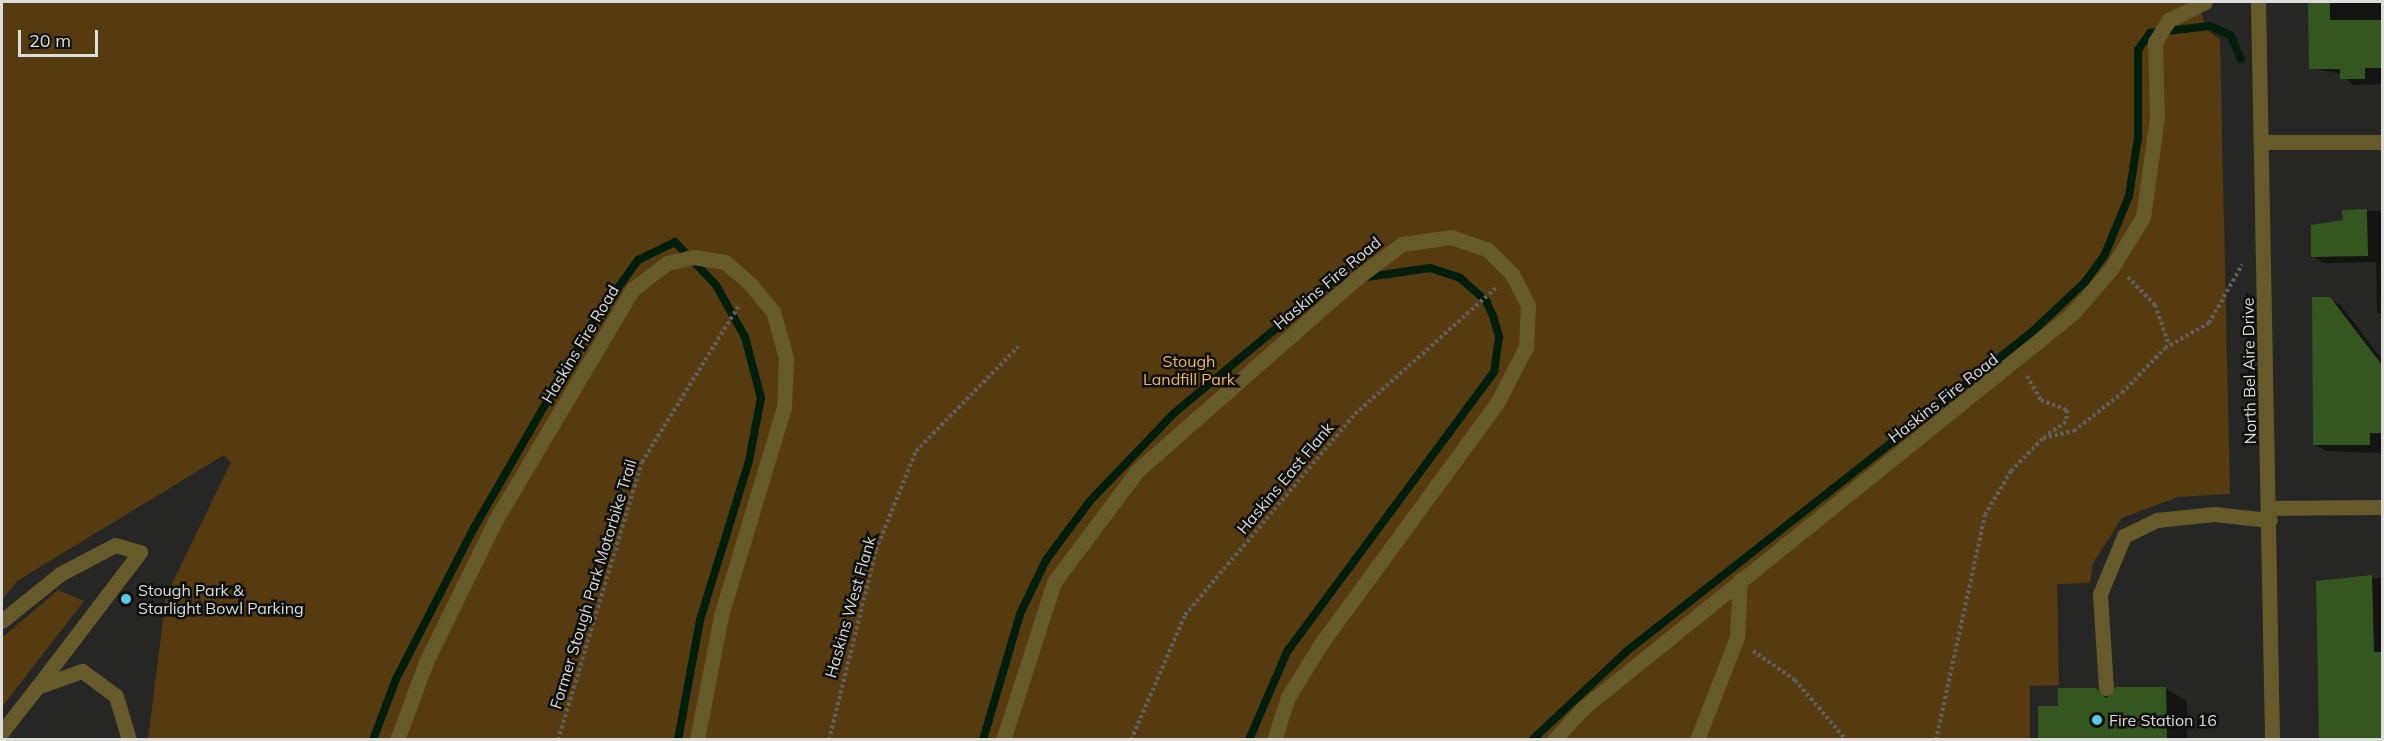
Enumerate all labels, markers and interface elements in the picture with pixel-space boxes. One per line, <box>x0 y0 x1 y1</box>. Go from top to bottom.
scale bar <box>21 18 100 56</box>
text: 20 m <box>29 29 71 52</box>
street label: Haskins Fire Road <box>1270 233 1384 333</box>
street label: Haskins Fire Road <box>537 282 623 406</box>
street label: North Bel Aire Drive <box>2238 297 2260 445</box>
street label: Haskins Fire Road <box>1884 349 2002 447</box>
park label: Stough Landfill Park <box>1143 351 1235 389</box>
street label: Haskins East Flank <box>1233 418 1337 538</box>
street label: Former Stough Park Motorbike Trail <box>546 457 640 711</box>
street label: Haskins West Flank <box>821 534 879 680</box>
place label: Stough Park & Starlight Bowl Parking <box>138 580 304 618</box>
marker: Stough Park & Starlight Bowl Parking <box>119 592 133 606</box>
place label: Fire Station 16 <box>2109 710 2217 730</box>
marker: Fire Station 16 <box>2090 713 2104 727</box>

